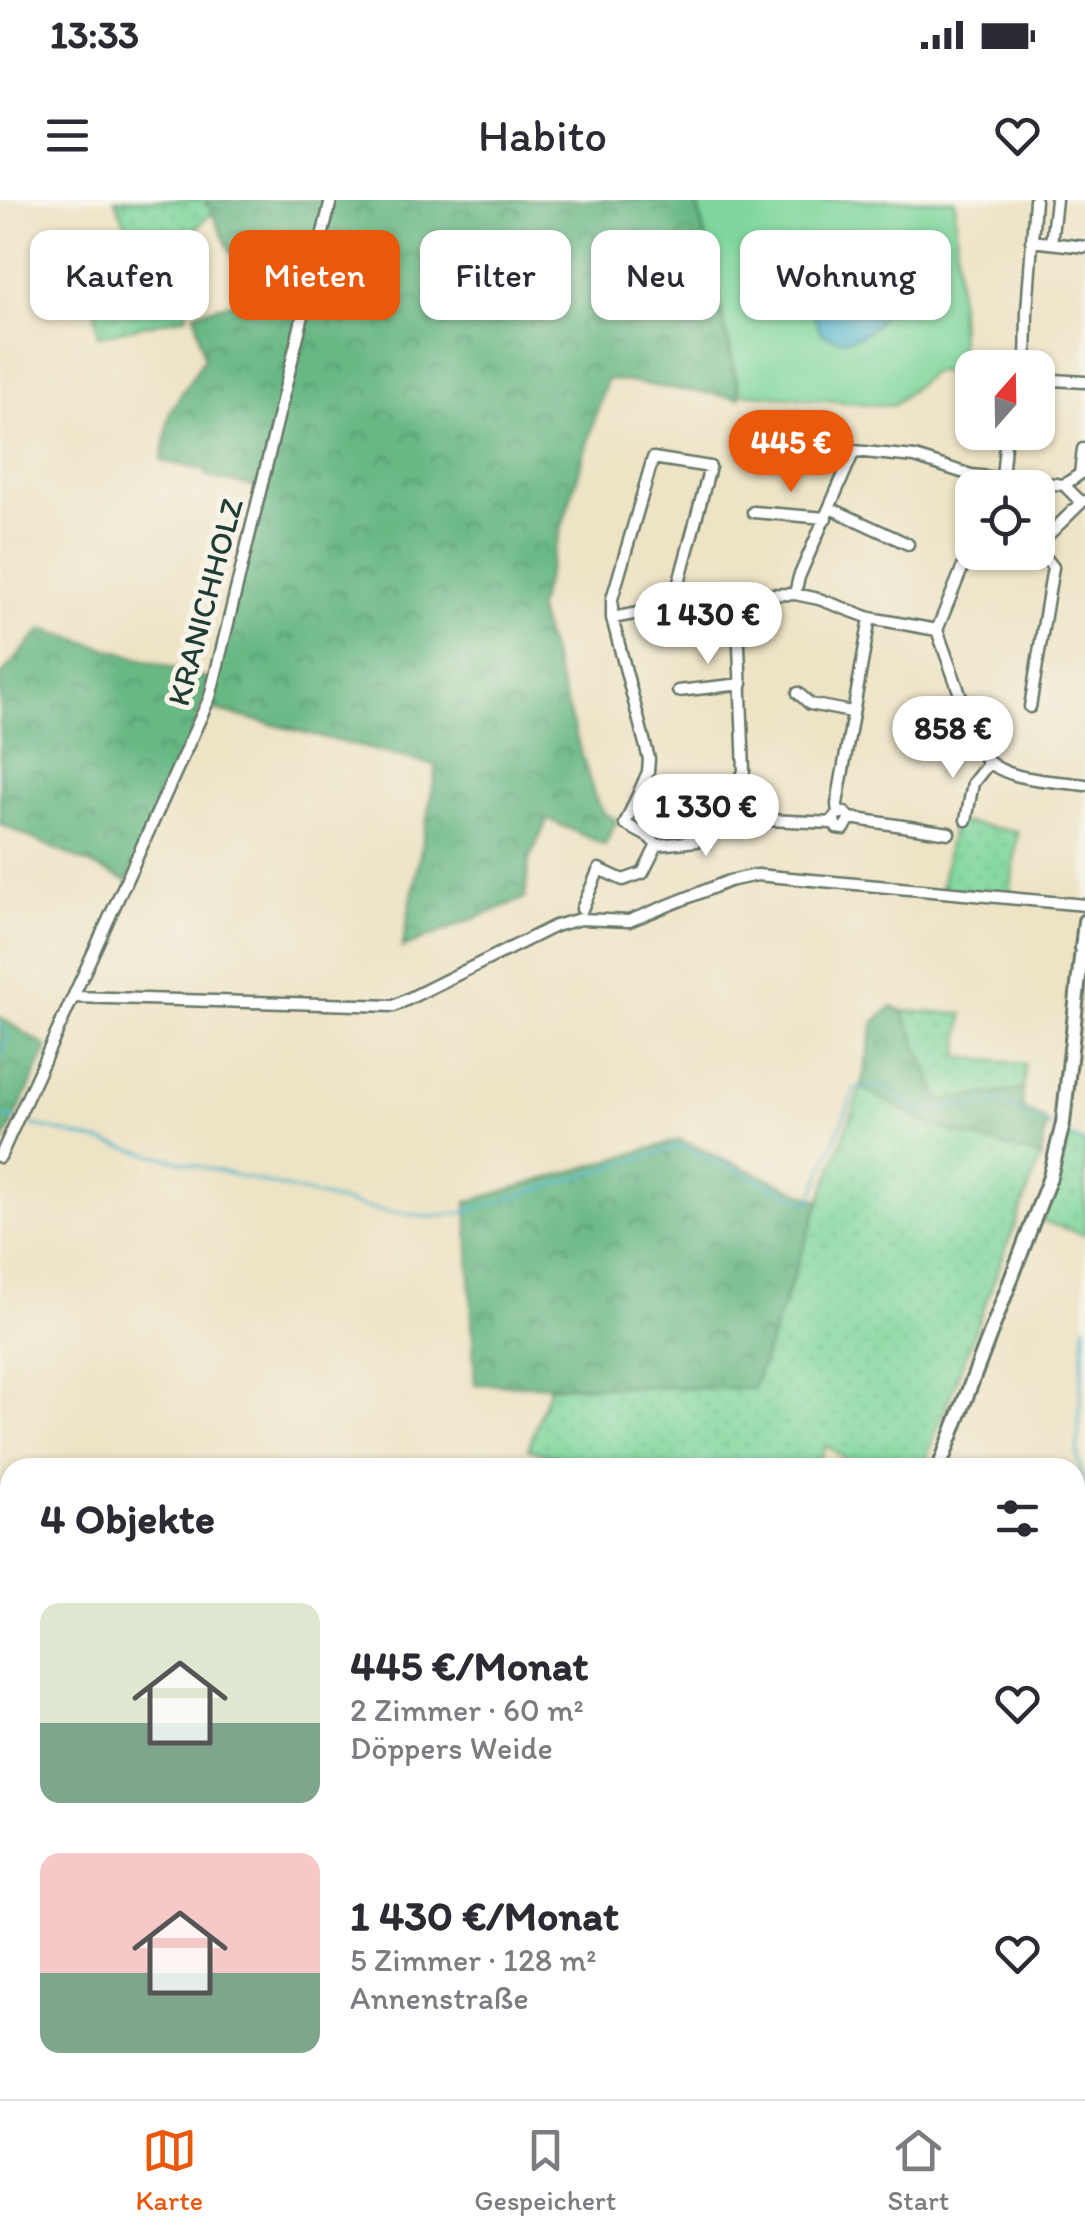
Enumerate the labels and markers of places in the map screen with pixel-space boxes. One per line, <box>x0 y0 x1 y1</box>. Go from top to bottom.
pin: 445 € <box>721 410 861 495</box>
pin: 1 430 € <box>616 582 800 667</box>
pin: 858 € <box>883 696 1023 781</box>
pin: 1 330 € <box>614 774 798 859</box>

